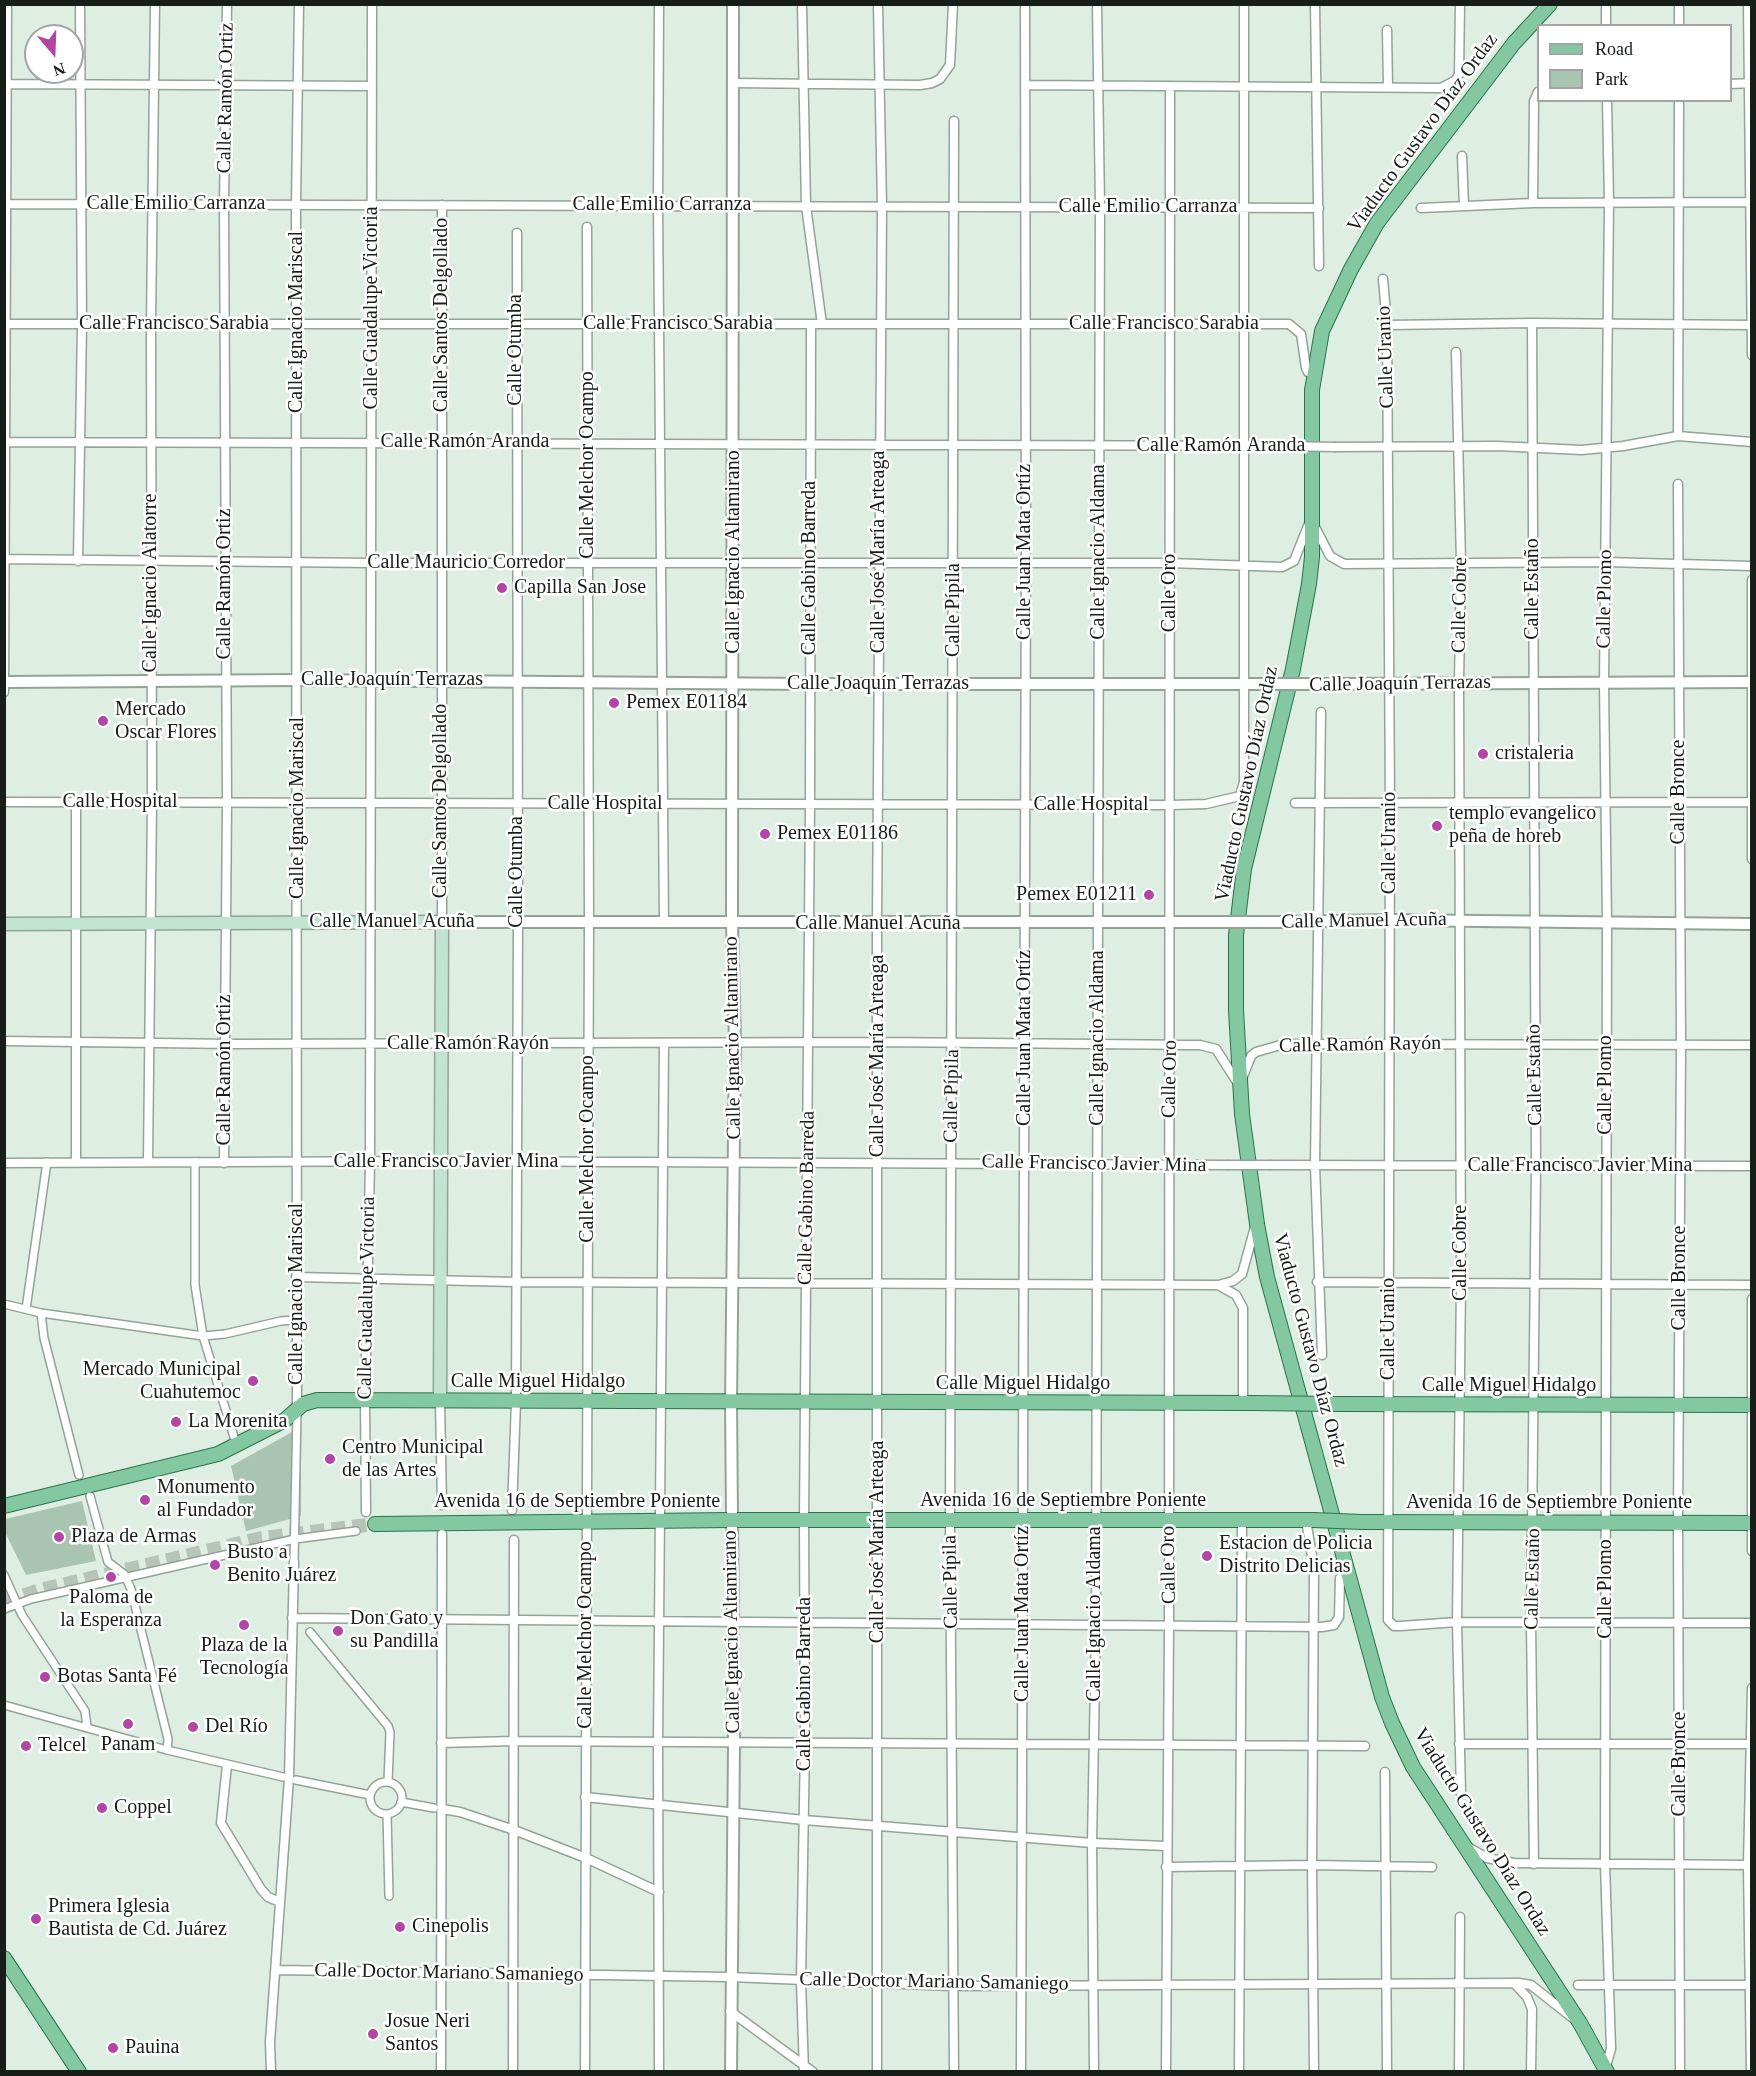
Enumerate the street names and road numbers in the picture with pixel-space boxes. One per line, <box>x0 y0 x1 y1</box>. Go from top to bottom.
street label: Calle Ramón Ortiz <box>213 22 239 174</box>
street label: Viaducto Gustavo Díaz Ordaz <box>1343 29 1503 237</box>
street label: Calle Emilio Carranza <box>87 192 265 216</box>
street label: Calle Emilio Carranza <box>573 193 751 217</box>
street label: Calle Emilio Carranza <box>1059 195 1237 219</box>
street label: Calle Guadalupe Victoria <box>360 206 384 410</box>
street label: Calle Santos Delgollado <box>430 218 454 412</box>
street label: Calle Ignacio Mariscal <box>285 231 309 413</box>
street label: Calle Otumba <box>504 294 528 406</box>
street label: Calle Uranio <box>1372 305 1400 409</box>
street label: Calle Francisco Sarabia <box>79 312 269 336</box>
street label: Calle Francisco Sarabia <box>583 312 773 336</box>
street label: Calle Francisco Sarabia <box>1069 312 1259 336</box>
street label: Calle Melchor Ocampo <box>576 371 600 559</box>
street label: Calle Ramón Aranda <box>381 430 549 454</box>
street label: Calle Ramón Aranda <box>1137 434 1305 458</box>
street label: Calle Ignacio Altamirano <box>722 450 746 654</box>
street label: Calle José María Arteaga <box>867 451 891 653</box>
street label: Calle Juan Mata Ortíz <box>1013 464 1037 640</box>
street label: Calle Ignacio Aldama <box>1087 464 1111 640</box>
street label: Calle Gabino Barreda <box>798 481 822 655</box>
street label: Calle Ignacio Alatorre <box>139 494 163 672</box>
street label: Calle Ramón Ortiz <box>213 508 237 660</box>
street label: Calle Estaño <box>1521 538 1545 640</box>
street label: Calle Plomo <box>1592 549 1618 649</box>
street label: Calle Mauricio Corredor <box>367 551 565 575</box>
street label: Calle Oro <box>1158 554 1182 632</box>
street label: Calle Cobre <box>1447 557 1473 653</box>
street label: Calle Pípila <box>942 563 966 657</box>
street label: Viaducto Gustavo Díaz Ordaz <box>1210 664 1284 904</box>
street label: Calle Joaquín Terrazas <box>301 668 483 692</box>
street label: Calle Joaquín Terrazas <box>1309 670 1491 698</box>
street label: Calle Joaquín Terrazas <box>787 672 969 696</box>
street label: Calle Santos Delgollado <box>429 704 453 898</box>
street label: Calle Ignacio Mariscal <box>286 717 310 899</box>
street label: Calle Bronce <box>1667 740 1691 844</box>
street label: Calle Hospital <box>63 790 177 814</box>
street label: Calle Hospital <box>548 792 662 816</box>
street label: Calle Uranio <box>1378 792 1402 894</box>
street label: Calle Hospital <box>1034 793 1148 817</box>
street label: Calle Otumba <box>505 816 529 928</box>
street label: Calle Manuel Acuña <box>1281 908 1447 934</box>
street label: Calle Manuel Acuña <box>309 910 475 934</box>
street label: Calle Manuel Acuña <box>795 912 961 936</box>
street label: Calle Ignacio Altamirano <box>719 936 747 1140</box>
street label: Calle Juan Mata Ortíz <box>1013 950 1037 1126</box>
street label: Calle Ignacio Aldama <box>1086 950 1110 1126</box>
street label: Calle José María Arteaga <box>866 955 890 1157</box>
street label: Calle Ramón Ortiz <box>213 994 237 1146</box>
street label: Calle Estaño <box>1522 1024 1548 1126</box>
street label: Calle Ramón Rayón <box>387 1032 549 1056</box>
street label: Calle Ramón Rayón <box>1279 1032 1441 1058</box>
street label: Calle Plomo <box>1594 1035 1618 1135</box>
street label: Calle Oro <box>1157 1040 1183 1118</box>
street label: Calle Pípila <box>939 1049 965 1143</box>
street label: Calle Melchor Ocampo <box>576 1055 600 1243</box>
street label: Calle Gabino Barreda <box>793 1111 821 1285</box>
street label: Calle Francisco Javier Mina <box>334 1150 558 1174</box>
street label: Calle Francisco Javier Mina <box>981 1150 1207 1178</box>
street label: Calle Francisco Javier Mina <box>1468 1154 1692 1178</box>
street label: Calle Guadalupe Victoria <box>353 1196 381 1400</box>
street label: Calle Ignacio Mariscal <box>285 1203 309 1385</box>
street label: Calle Cobre <box>1449 1205 1473 1301</box>
street label: Calle Bronce <box>1668 1226 1692 1330</box>
street label: Viaducto Gustavo Díaz Ordaz <box>1267 1231 1353 1469</box>
street label: Calle Uranio <box>1377 1278 1401 1380</box>
street label: Calle Miguel Hidalgo <box>451 1370 625 1394</box>
street label: Calle Miguel Hidalgo <box>936 1372 1110 1396</box>
street label: Calle Miguel Hidalgo <box>1422 1374 1596 1398</box>
street label: Calle José María Arteaga <box>866 1441 890 1643</box>
street label: Avenida 16 de Septiembre Poniente <box>920 1489 1206 1513</box>
street label: Avenida 16 de Septiembre Poniente <box>434 1490 720 1514</box>
street label: Avenida 16 de Septiembre Poniente <box>1406 1491 1692 1515</box>
street label: Calle Juan Mata Ortíz <box>1011 1526 1035 1702</box>
street label: Calle Ignacio Aldama <box>1083 1526 1107 1702</box>
street label: Calle Oro <box>1156 1526 1182 1604</box>
street label: Calle Estaño <box>1520 1528 1546 1630</box>
street label: Calle Ignacio Altamirano <box>718 1530 746 1734</box>
street label: Calle Pípila <box>938 1535 964 1629</box>
street label: Calle Plomo <box>1594 1539 1618 1639</box>
street label: Calle Melchor Ocampo <box>574 1541 598 1729</box>
street label: Calle Gabino Barreda <box>793 1597 817 1771</box>
street label: Calle Bronce <box>1668 1712 1692 1816</box>
street label: Viaducto Gustavo Díaz Ordaz <box>1408 1724 1556 1940</box>
street label: Calle Doctor Mariano Samaniego <box>314 1959 584 1987</box>
street label: Calle Doctor Mariano Samaniego <box>799 1968 1069 1996</box>

